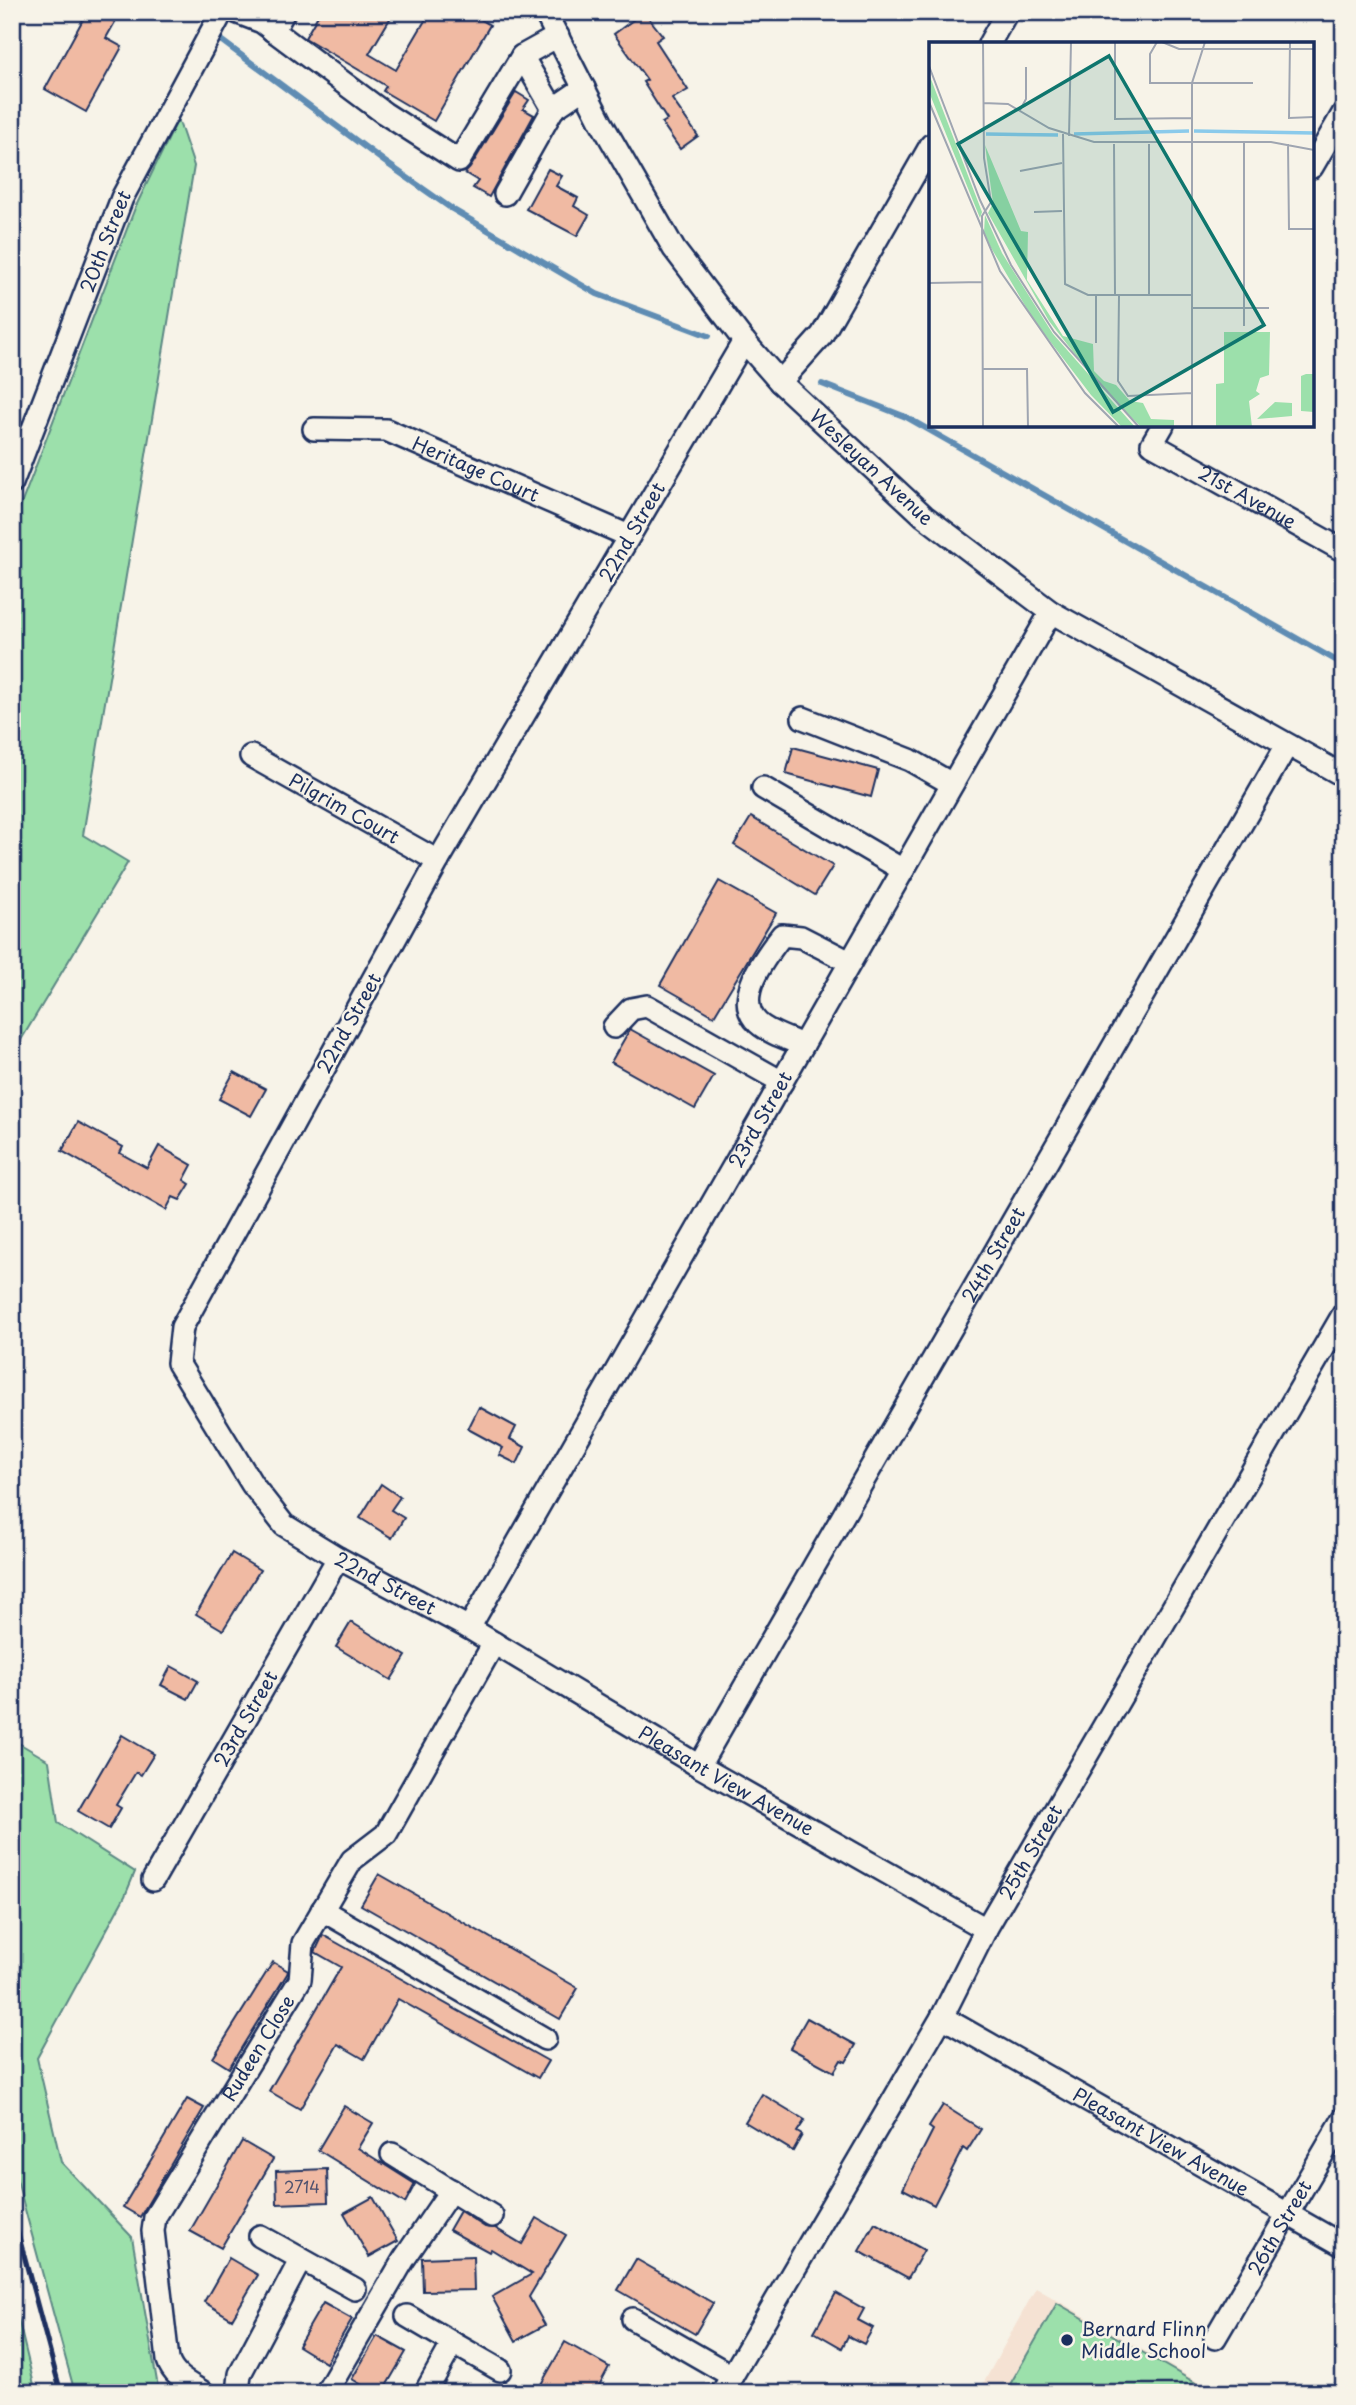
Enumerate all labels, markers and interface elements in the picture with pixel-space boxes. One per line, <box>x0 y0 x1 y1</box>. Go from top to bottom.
inset map <box>929 42 1314 427</box>
street label: 20th Street <box>72 184 137 296</box>
street label: Wesleyan Avenue <box>804 402 939 531</box>
street label: Heritage Court <box>408 428 544 508</box>
street label: 21st Avenue <box>1194 458 1302 535</box>
street label: 22nd Street <box>591 476 671 587</box>
street label: Pilgrim Court <box>284 765 405 850</box>
street label: 22nd Street <box>309 967 387 1078</box>
street label: 23rd Street <box>721 1065 798 1172</box>
street label: 24th Street <box>954 1201 1031 1307</box>
street label: 22nd Street <box>330 1544 442 1621</box>
street label: 23rd Street <box>206 1665 284 1772</box>
street label: Pleasant View Avenue <box>634 1718 820 1842</box>
street label: 25th Street <box>991 1799 1069 1904</box>
street label: Rudeen Close <box>214 1989 301 2106</box>
street label: Pleasant View Avenue <box>1068 2080 1255 2202</box>
house number: 2714 <box>284 2174 320 2198</box>
street label: 26th Street <box>1240 2174 1318 2280</box>
place label: Bernard Flinn Middle School <box>1081 2314 1207 2364</box>
marker: Bernard Flinn Middle School <box>1059 2332 1075 2348</box>

